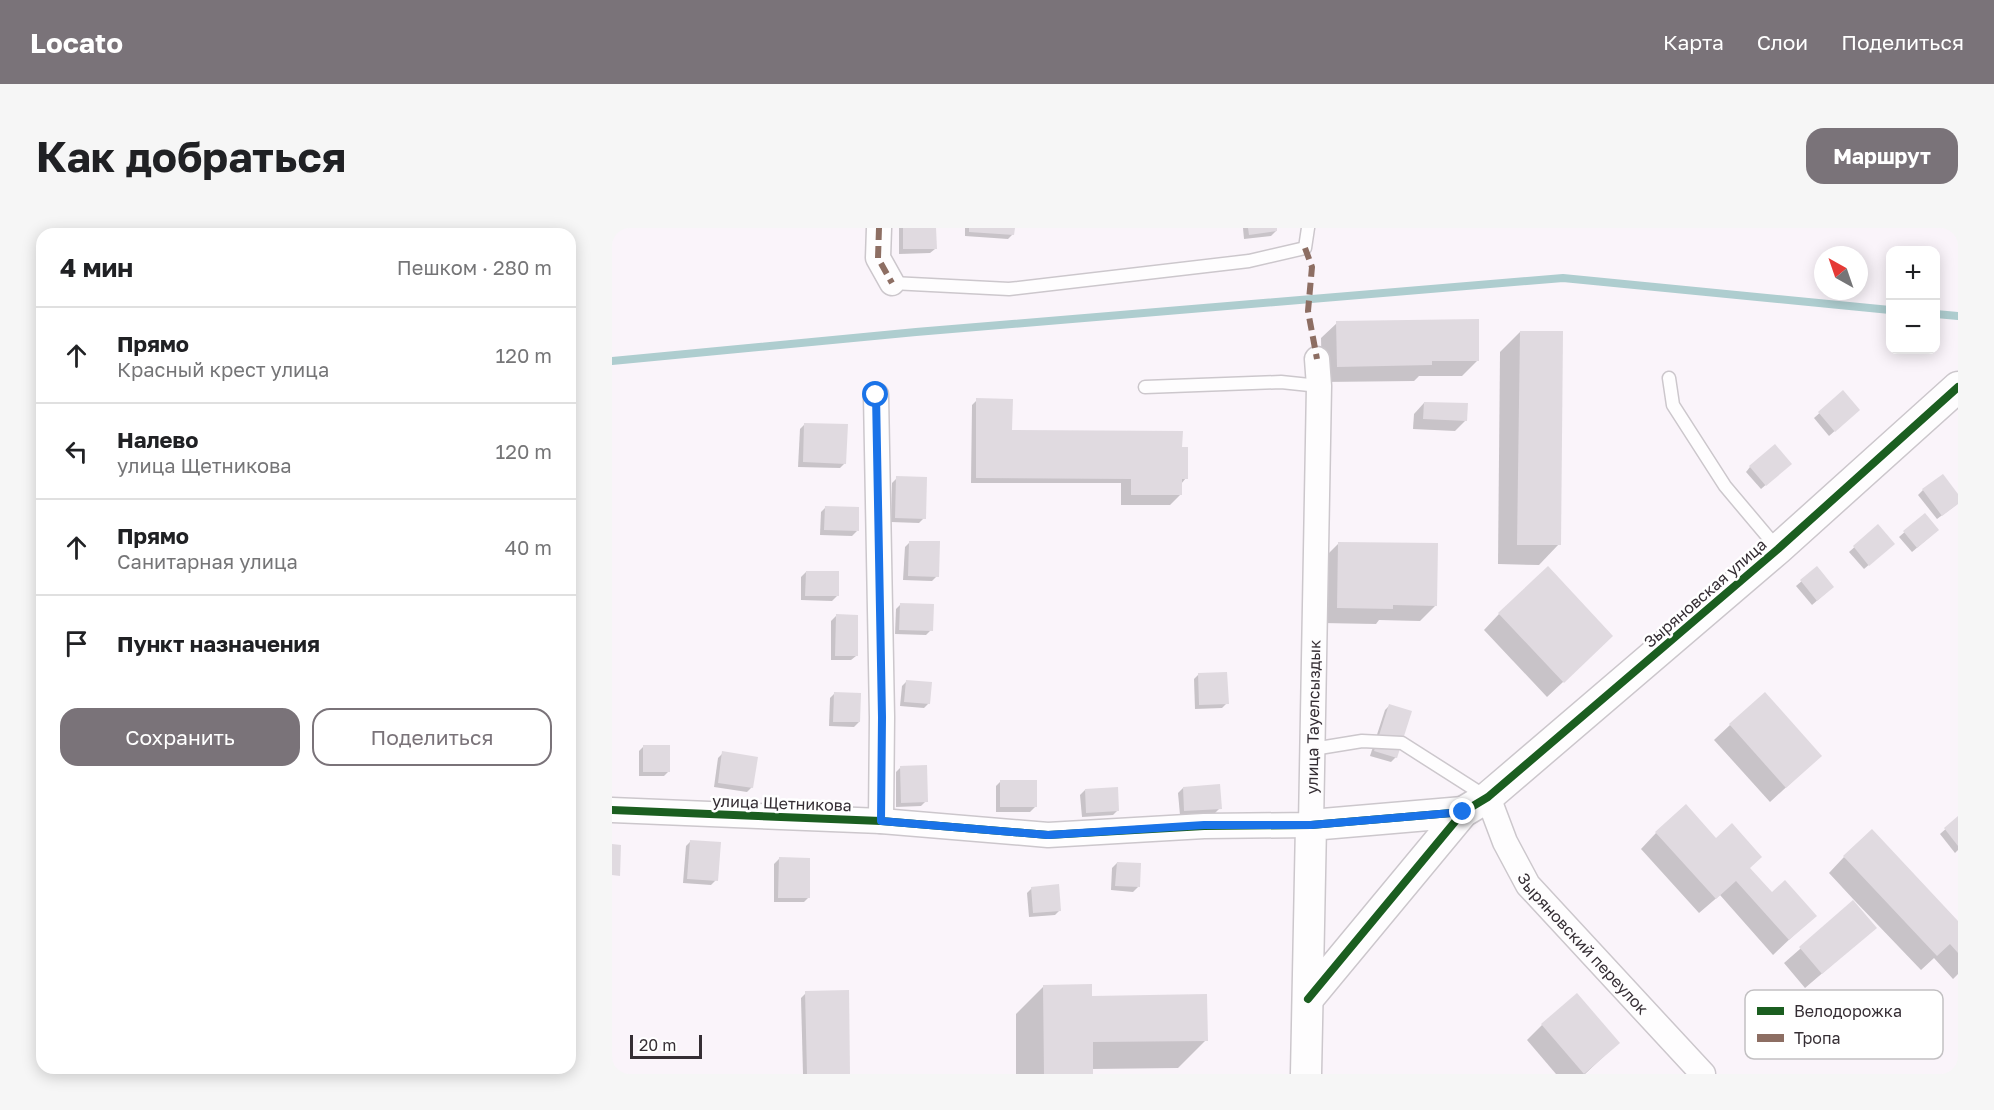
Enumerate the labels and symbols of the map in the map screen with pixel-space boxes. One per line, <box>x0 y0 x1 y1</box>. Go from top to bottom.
north arrow <box>1814 246 1868 300</box>
route start <box>862 381 888 407</box>
street label: Зыряновская улица <box>1640 534 1770 652</box>
street label: улица Тауелсыздык <box>1302 640 1324 795</box>
street label: улица Щетникова <box>712 791 852 815</box>
route end <box>1449 798 1475 824</box>
street label: Зыряновский переулок <box>1513 869 1653 1019</box>
legend <box>1745 990 1943 1059</box>
text: Велодорожка <box>1794 1001 1902 1021</box>
text: Тропа <box>1794 1028 1841 1048</box>
scale bar <box>630 1032 702 1060</box>

